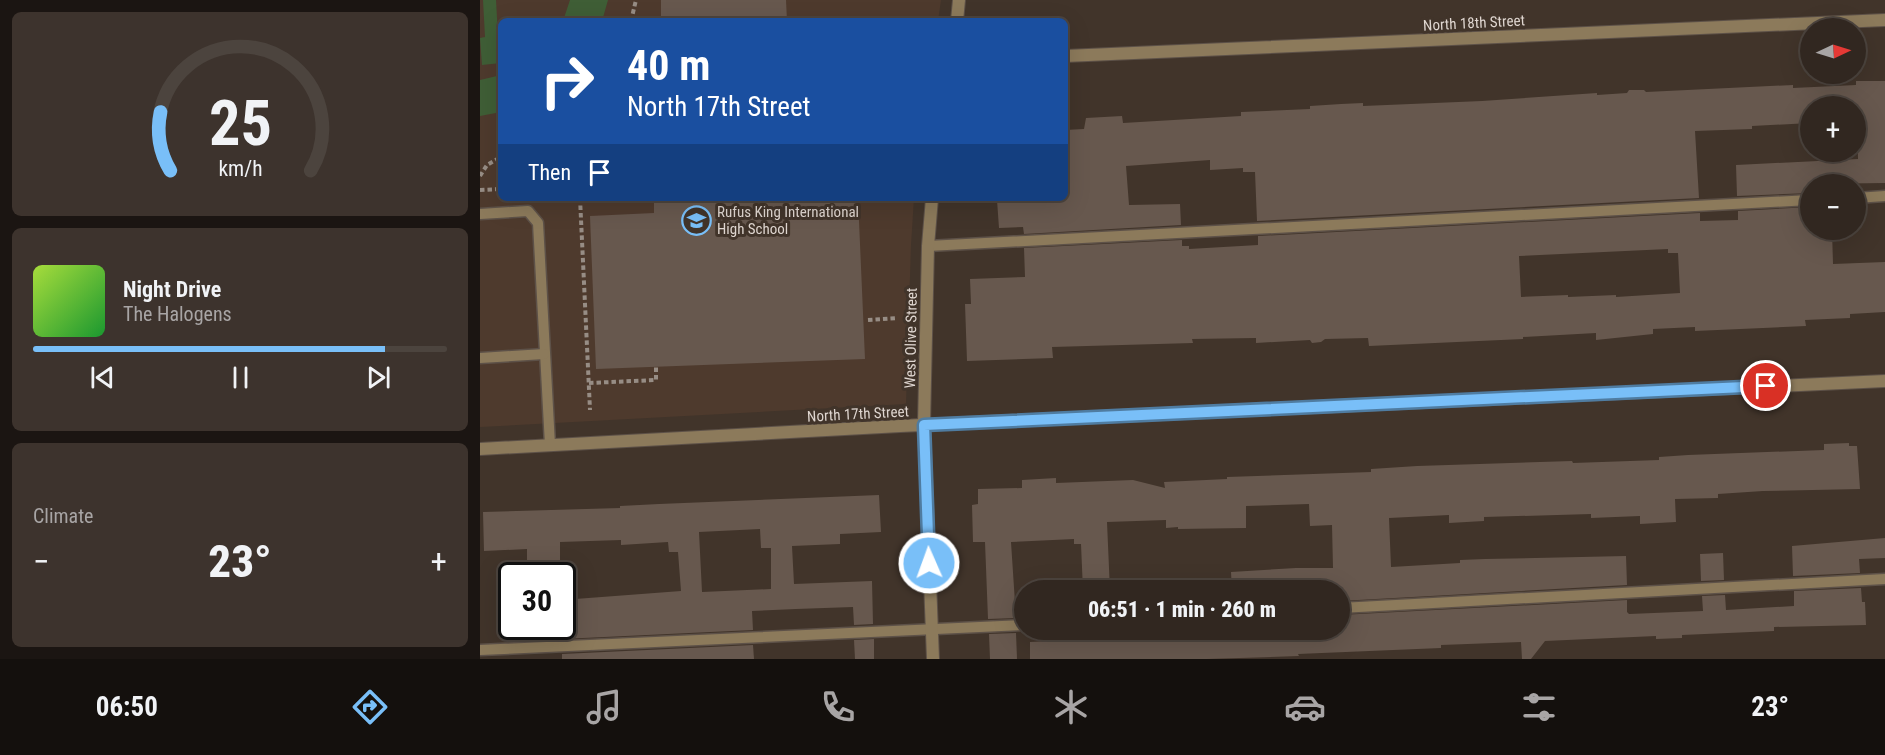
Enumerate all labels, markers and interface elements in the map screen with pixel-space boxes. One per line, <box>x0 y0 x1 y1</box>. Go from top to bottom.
street label: North 18th Street <box>1423 11 1525 35</box>
north arrow <box>1800 18 1866 84</box>
map controls <box>1800 18 1866 240</box>
text: 40 m <box>627 41 710 90</box>
icon: right <box>528 42 606 120</box>
text: 25 <box>208 87 272 160</box>
text: North 17th Street <box>627 91 811 123</box>
button: + <box>1800 96 1866 162</box>
text: km/h <box>218 156 262 181</box>
icon: arrive <box>583 156 616 189</box>
text: Then <box>528 160 571 185</box>
button: − <box>1800 174 1866 240</box>
place label: Rufus King International High School <box>717 203 859 238</box>
school or university icon: Rufus King International High School <box>680 205 712 237</box>
text: Night Drive <box>123 277 221 302</box>
street label: West Olive Street <box>901 287 921 389</box>
text: The Halogens <box>123 302 232 326</box>
pin <box>1740 360 1791 411</box>
icon: previous <box>86 361 119 394</box>
icon: pause <box>224 361 257 394</box>
icon: next <box>362 361 395 394</box>
icon: arrive <box>1749 369 1782 402</box>
street label: North 17th Street <box>807 402 909 426</box>
text: Climate <box>33 504 93 528</box>
position arrow <box>897 531 961 595</box>
text: 23° <box>208 535 272 588</box>
text: − <box>33 542 50 581</box>
text: + <box>431 542 447 581</box>
speed limit sign: 30 <box>498 562 576 640</box>
text: 06:51 · 1 min · 260 m <box>1088 597 1276 622</box>
icon: directions <box>349 686 391 728</box>
icon: music <box>583 686 625 728</box>
icon: phone <box>817 686 859 728</box>
icon: climate <box>1050 686 1092 728</box>
icon: car <box>1284 686 1326 728</box>
icon: filters <box>1518 686 1560 728</box>
text: 06:50 <box>96 691 158 723</box>
text: 23° <box>1751 691 1789 723</box>

